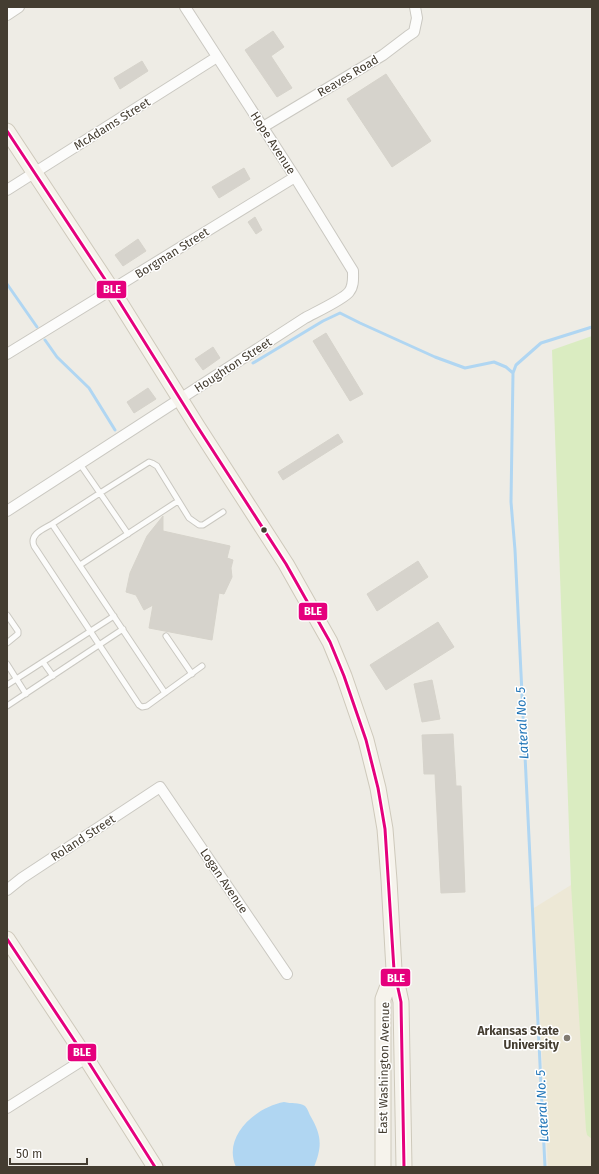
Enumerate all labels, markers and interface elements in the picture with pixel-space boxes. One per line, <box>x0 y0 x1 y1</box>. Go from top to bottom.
street label: Reaves Road <box>315 52 381 100</box>
street label: McAdams Street <box>71 95 153 153</box>
street label: Hope Avenue <box>248 109 298 177</box>
street label: Borgman Street <box>132 224 212 281</box>
line badge: BLE <box>96 280 127 299</box>
text: BLE <box>103 283 121 296</box>
street label: Houghton Street <box>192 334 275 395</box>
unlabelled marker <box>259 525 269 535</box>
line badge: BLE <box>298 602 328 621</box>
text: BLE <box>304 605 322 618</box>
water label: Lateral No. 5 <box>513 686 531 760</box>
street label: Roland Street <box>48 812 118 864</box>
street label: Logan Avenue <box>197 846 251 916</box>
line badge: BLE <box>380 968 411 987</box>
text: BLE <box>387 972 405 985</box>
street label: East Washington Avenue <box>376 1002 392 1134</box>
place label: Arkansas State University <box>476 1024 560 1052</box>
marker: Arkansas State University <box>562 1033 572 1043</box>
line badge: BLE <box>67 1043 97 1062</box>
text: BLE <box>73 1046 91 1059</box>
water label: Lateral No. 5 <box>533 1069 551 1143</box>
scale bar <box>10 1140 87 1166</box>
text: 50 m <box>16 1147 42 1161</box>

